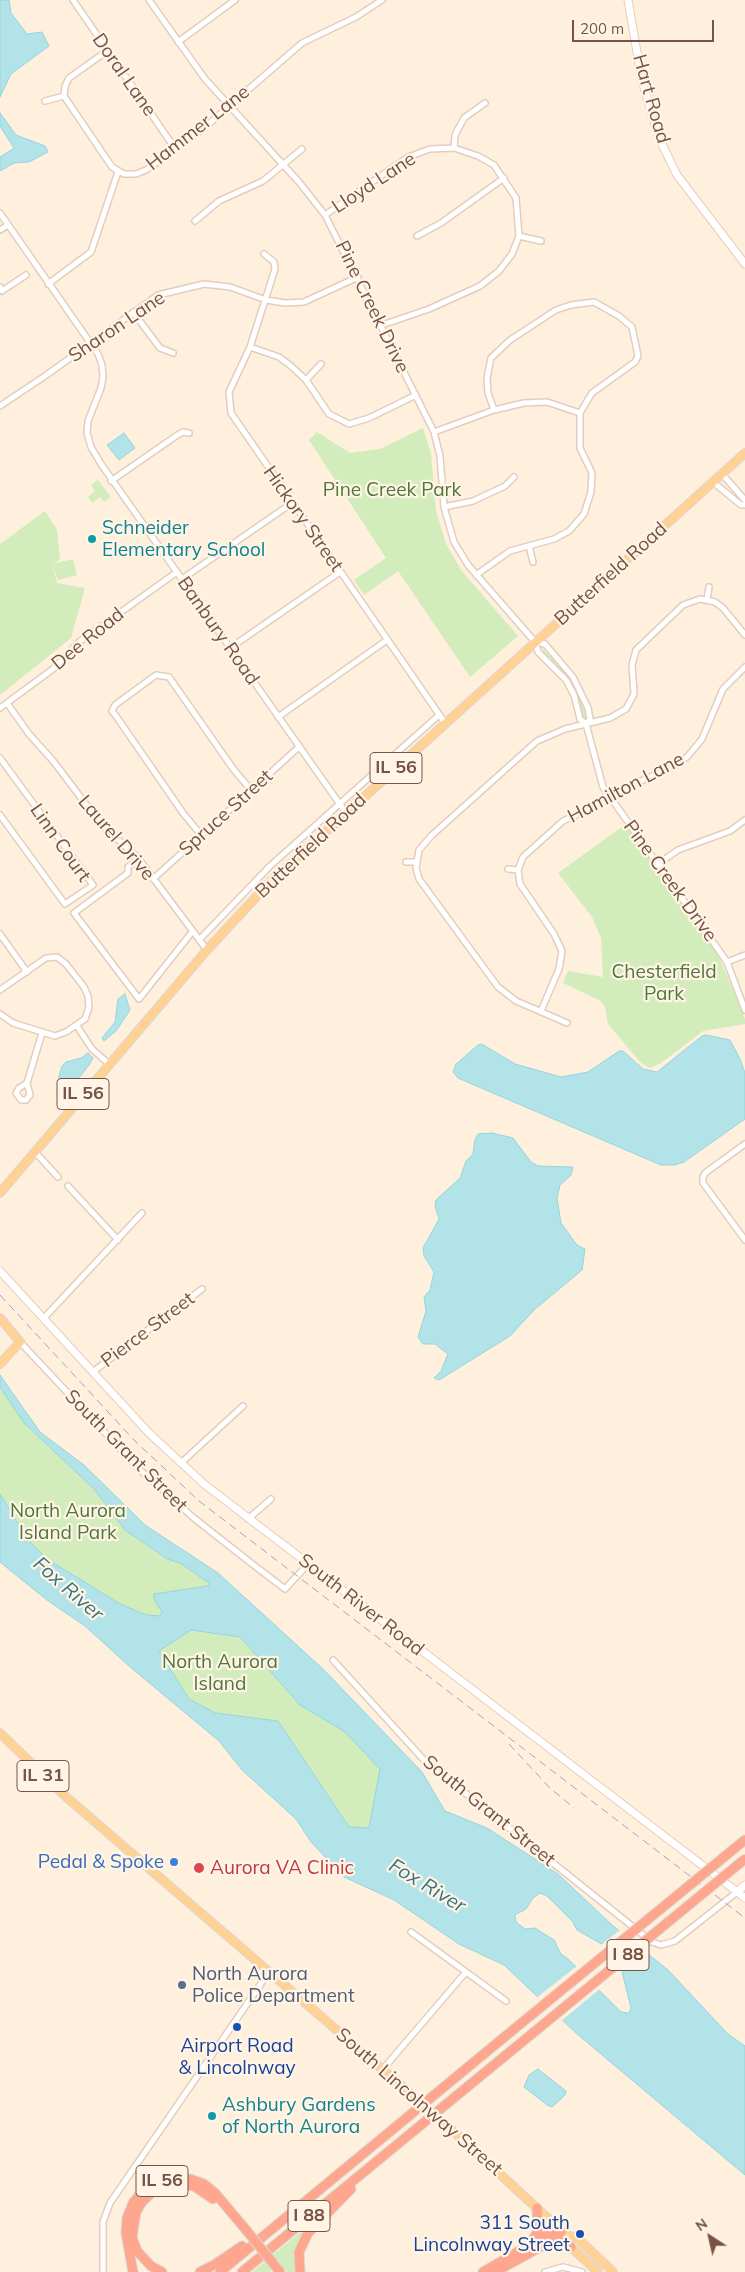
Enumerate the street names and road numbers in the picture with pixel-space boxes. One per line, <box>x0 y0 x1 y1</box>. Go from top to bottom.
street label: Doral Lane <box>87 29 161 121</box>
street label: Hart Road <box>627 52 675 146</box>
street label: Hammer Lane <box>142 81 254 175</box>
street label: Lloyd Lane <box>328 148 420 218</box>
street label: Pine Creek Drive <box>330 237 414 377</box>
street label: Sharon Lane <box>64 286 170 368</box>
street label: Hickory Street <box>258 462 348 576</box>
street label: Butterfield Road <box>550 518 672 630</box>
street label: Banbury Road <box>172 572 264 690</box>
street label: Dee Road <box>47 603 129 675</box>
street label: Hamilton Lane <box>564 748 688 828</box>
road number: IL 56 <box>370 752 422 784</box>
street label: Spruce Street <box>174 765 278 861</box>
street label: Butterfield Road <box>251 789 371 903</box>
street label: Laurel Drive <box>73 791 159 885</box>
street label: Linn Court <box>25 799 95 887</box>
street label: Pine Creek Drive <box>618 816 722 946</box>
road number: IL 56 <box>57 1078 109 1110</box>
street label: Pierce Street <box>97 1287 199 1373</box>
street label: South Grant Street <box>60 1385 192 1517</box>
street label: South River Road <box>294 1549 428 1661</box>
street label: South Grant Street <box>418 1751 560 1871</box>
road number: IL 31 <box>17 1760 69 1792</box>
road number: I 88 <box>607 1940 649 1970</box>
street label: South Lincolnway Street <box>331 2023 507 2181</box>
road number: IL 56 <box>136 2166 188 2196</box>
road number: I 88 <box>288 2200 330 2232</box>

